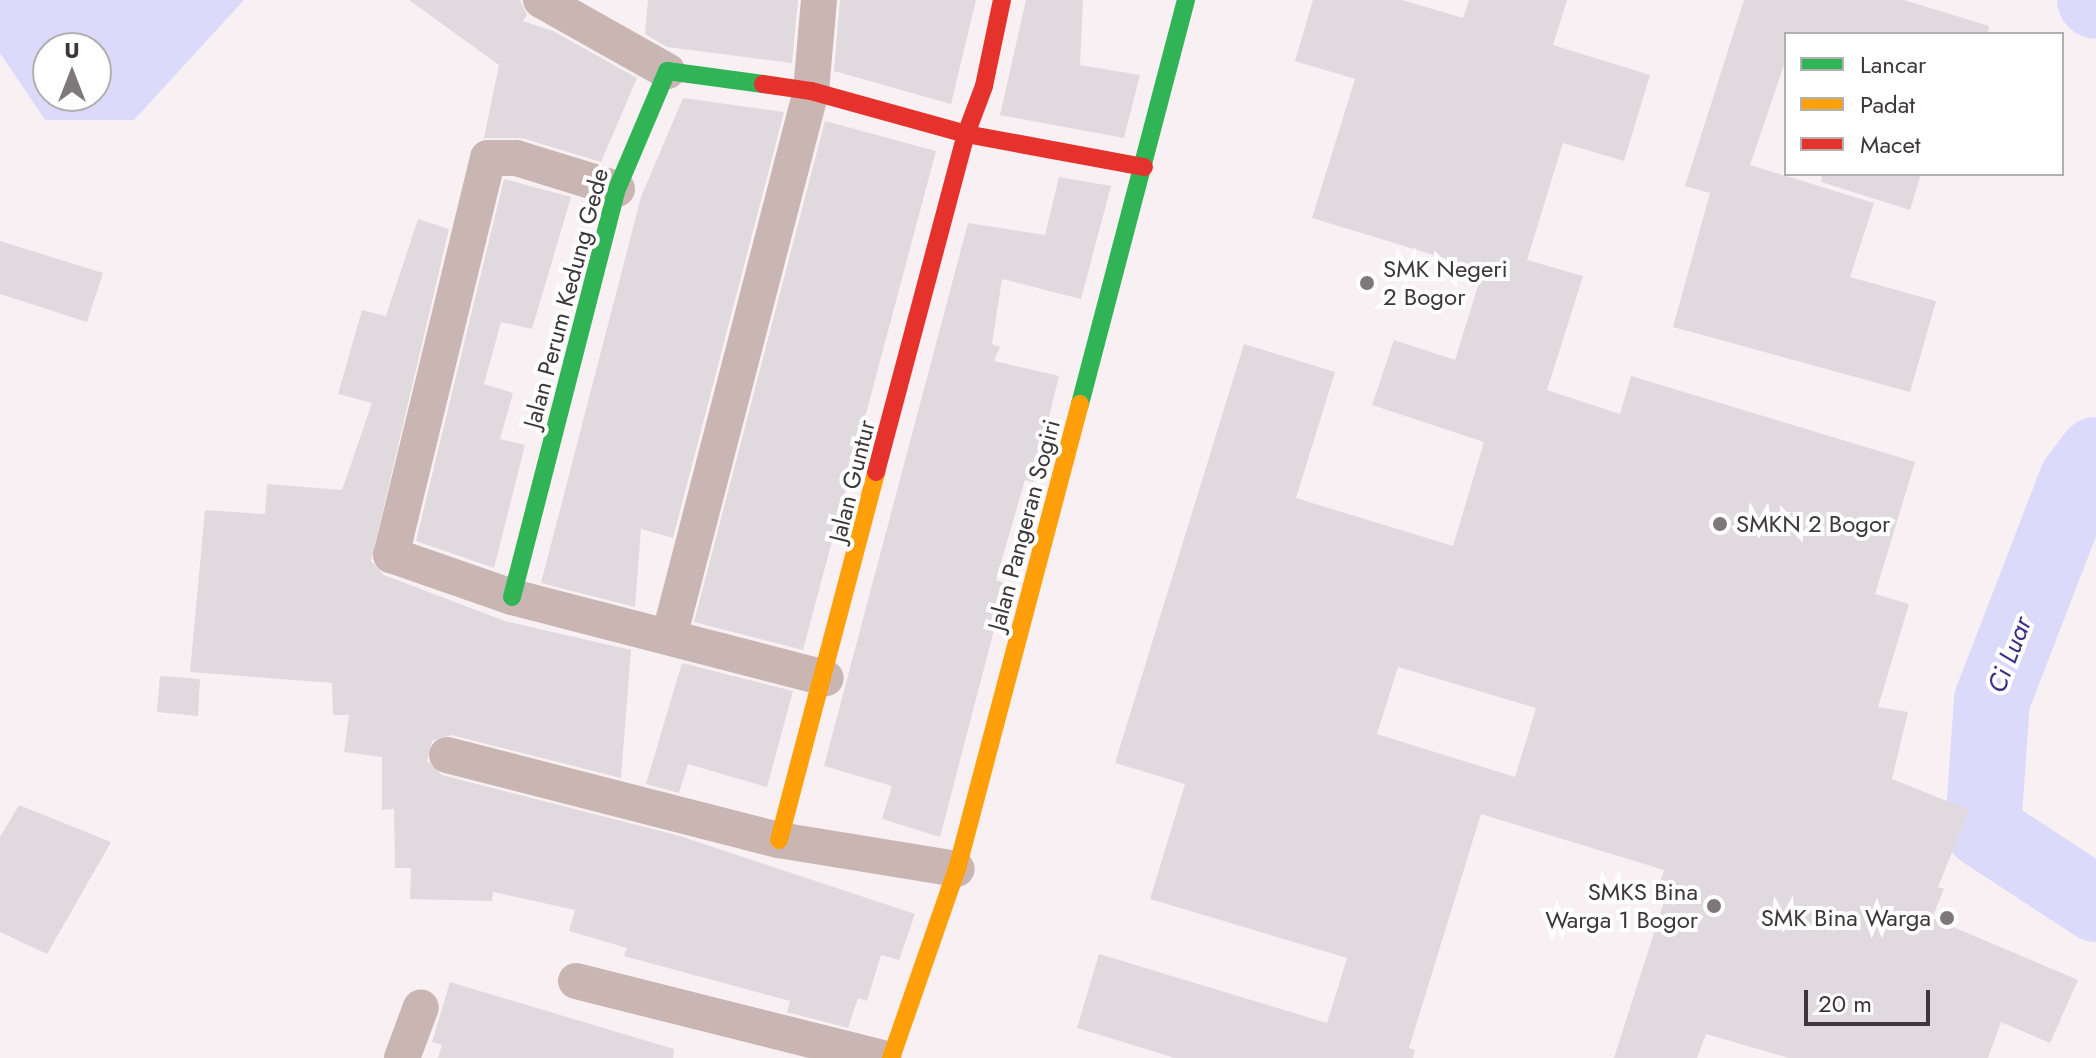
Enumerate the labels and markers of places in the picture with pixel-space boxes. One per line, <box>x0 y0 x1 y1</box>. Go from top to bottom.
place label: SMK Negeri 2 Bogor <box>1383 255 1508 311</box>
marker: SMK Negeri 2 Bogor <box>1358 274 1376 292</box>
place label: SMKN 2 Bogor <box>1736 510 1890 538</box>
marker: SMKN 2 Bogor <box>1711 515 1729 533</box>
place label: SMKS Bina Warga 1 Bogor <box>1545 878 1698 934</box>
marker: SMKS Bina Warga 1 Bogor <box>1705 897 1723 915</box>
place label: SMK Bina Warga <box>1761 904 1931 932</box>
marker: SMK Bina Warga <box>1938 909 1956 927</box>

